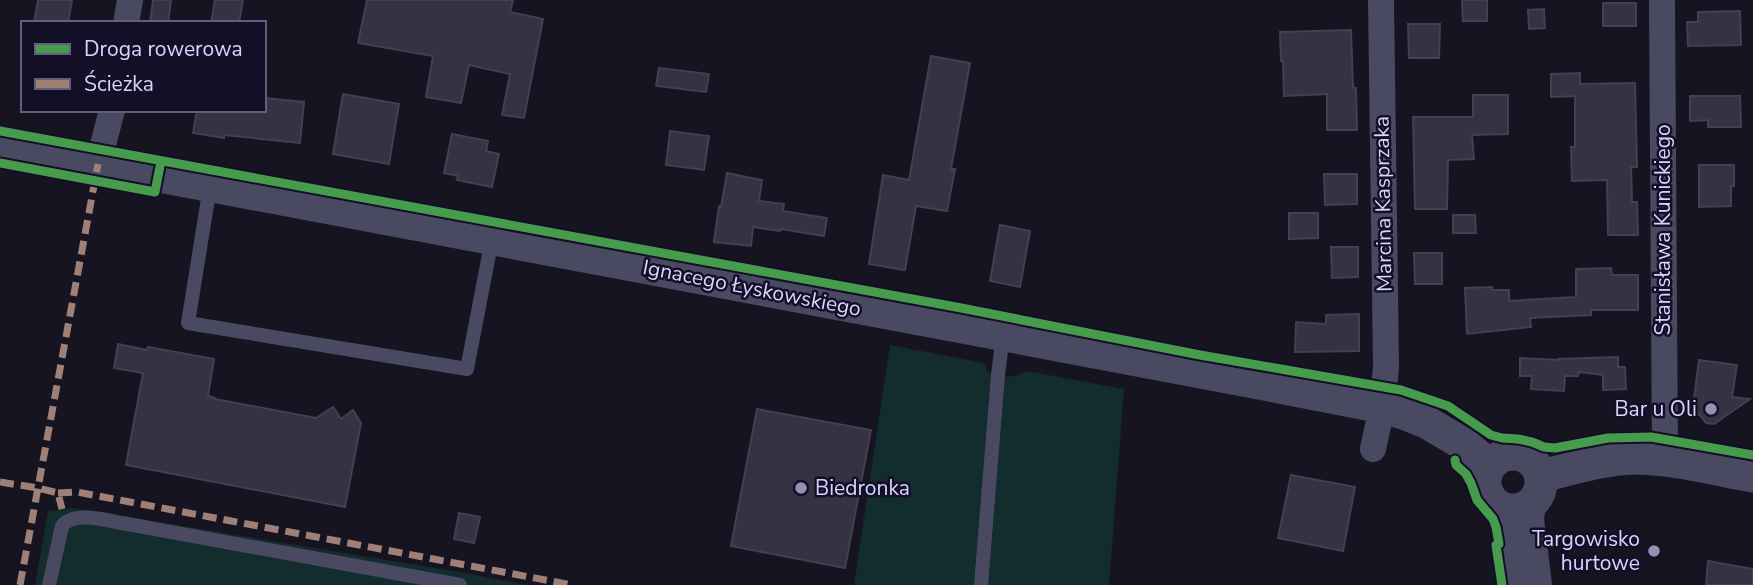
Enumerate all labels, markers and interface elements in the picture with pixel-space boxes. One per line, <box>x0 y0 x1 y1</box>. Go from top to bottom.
legend <box>21 21 266 112</box>
text: Droga rowerowa <box>84 35 243 63</box>
text: Ścieżka <box>84 70 154 98</box>
street label: Marcina Kasprzaka <box>1367 116 1399 292</box>
street label: Stanisława Kunickiego <box>1649 124 1677 336</box>
street label: Ignacego Łyskowskiego <box>640 253 864 323</box>
place label: Bar u Oli <box>1614 395 1697 423</box>
marker: Bar u Oli <box>1703 401 1719 417</box>
place label: Biedronka <box>815 474 910 502</box>
marker: Biedronka <box>793 480 809 496</box>
place label: Targowisko hurtowe <box>1532 525 1640 577</box>
marker: Targowisko hurtowe <box>1646 543 1662 559</box>

